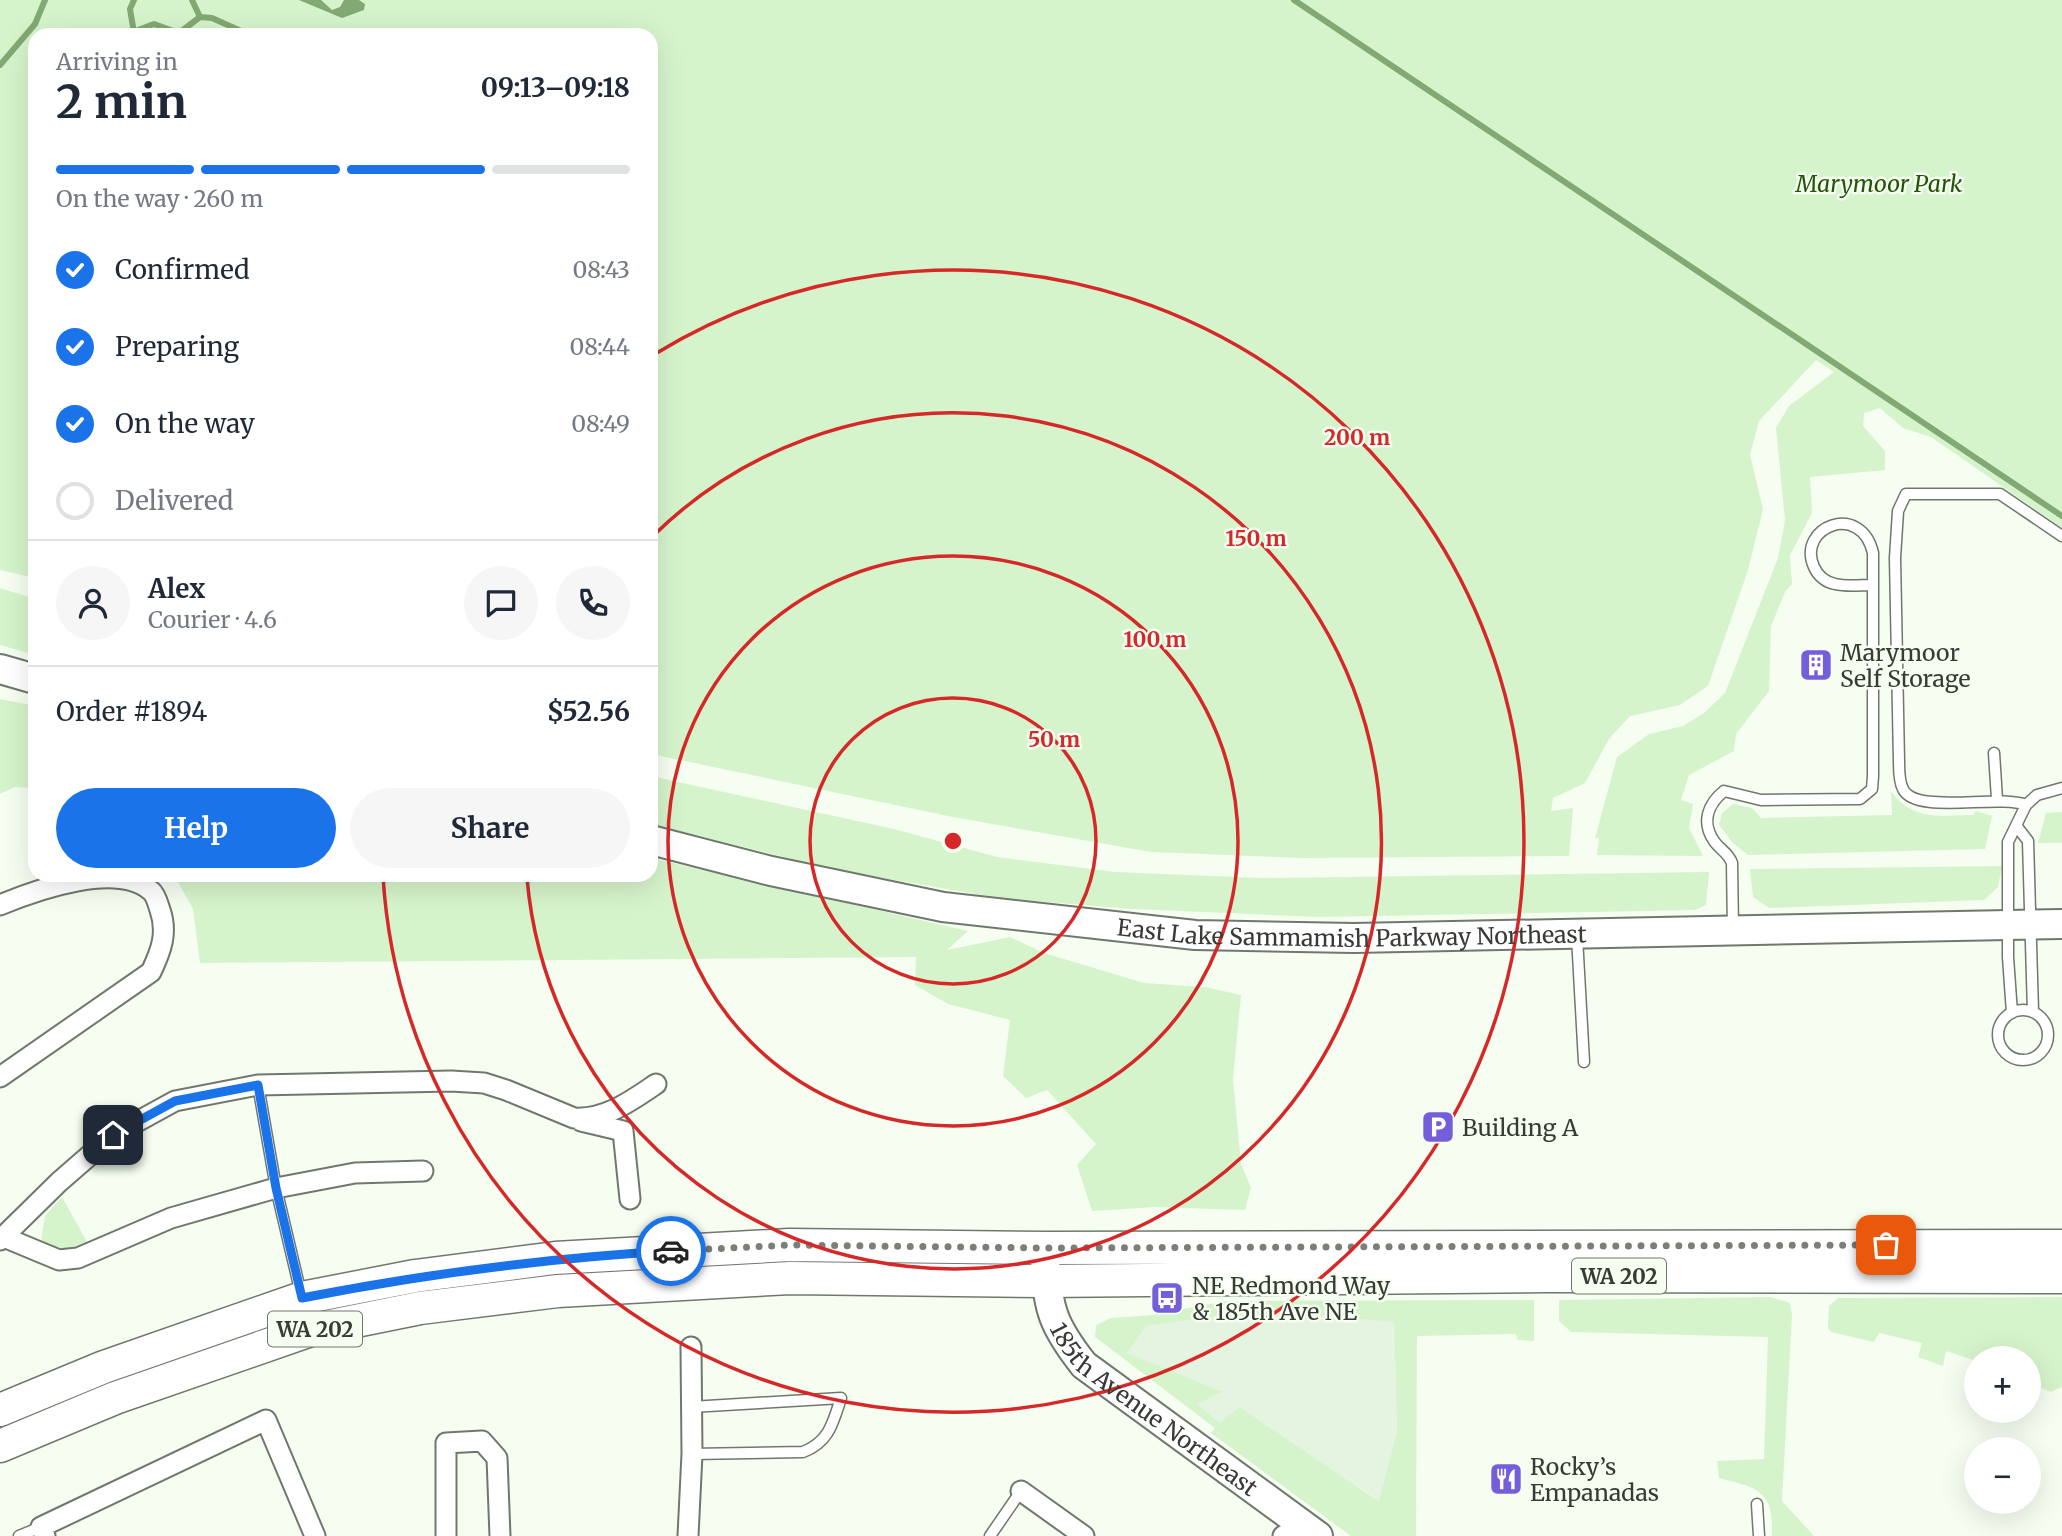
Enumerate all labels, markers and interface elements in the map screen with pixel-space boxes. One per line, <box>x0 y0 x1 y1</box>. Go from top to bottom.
text: Arriving in <box>56 47 178 76</box>
text: 09:13–09:18 <box>481 71 630 104</box>
text: 2 min <box>56 73 187 131</box>
park label: Marymoor Park <box>1795 169 1963 198</box>
text: On the way · 260 m <box>56 184 263 213</box>
icon: check <box>56 251 94 289</box>
text: Confirmed <box>115 253 250 286</box>
text: 08:43 <box>572 255 630 284</box>
icon: check <box>56 328 94 366</box>
text: Preparing <box>115 330 239 363</box>
text: 08:44 <box>569 332 630 361</box>
icon: check <box>56 405 94 443</box>
text: On the way <box>115 407 255 440</box>
text: 08:49 <box>571 409 630 438</box>
text: 200 m <box>1324 424 1390 451</box>
text: Delivered <box>115 484 234 517</box>
text: 150 m <box>1225 525 1287 552</box>
button: person <box>56 566 130 640</box>
button: chat <box>464 566 538 640</box>
button: phone <box>556 566 630 640</box>
text: Alex <box>148 572 205 605</box>
text: Courier · 4.6 <box>148 605 277 634</box>
text: 100 m <box>1124 626 1186 653</box>
place label: Marymoor Self Storage <box>1840 638 1971 693</box>
building icon: Marymoor Self Storage <box>1797 646 1835 684</box>
text: Order #1894 <box>56 695 207 728</box>
text: $52.56 <box>547 695 630 728</box>
text: 50 m <box>1028 726 1080 753</box>
button: Help <box>56 788 336 868</box>
button: Share <box>350 788 630 868</box>
centre of rings <box>941 829 965 853</box>
street label: East Lake Sammamish Parkway Northeast <box>1116 912 1587 953</box>
pin <box>83 1105 143 1165</box>
parking icon: Building A <box>1419 1108 1457 1146</box>
place label: Building A <box>1462 1113 1579 1142</box>
icon: home <box>94 1116 132 1154</box>
pin <box>1856 1215 1916 1275</box>
courier <box>636 1216 706 1286</box>
icon: bag <box>1867 1226 1905 1264</box>
icon: car <box>652 1232 690 1270</box>
road number: WA 202 <box>1572 1258 1666 1294</box>
place label: NE Redmond Way & 185th Ave NE <box>1192 1271 1391 1326</box>
bus stop icon: NE Redmond Way & 185th Ave NE <box>1148 1279 1186 1317</box>
road number: WA 202 <box>268 1312 362 1346</box>
street label: 185th Avenue Northeast <box>1044 1317 1264 1502</box>
map controls <box>1964 1346 2041 1514</box>
button: + <box>1964 1346 2041 1423</box>
button: − <box>1964 1437 2041 1514</box>
place label: Rocky’s Empanadas <box>1530 1452 1659 1507</box>
restaurant icon: Rocky’s Empanadas <box>1487 1460 1525 1498</box>

